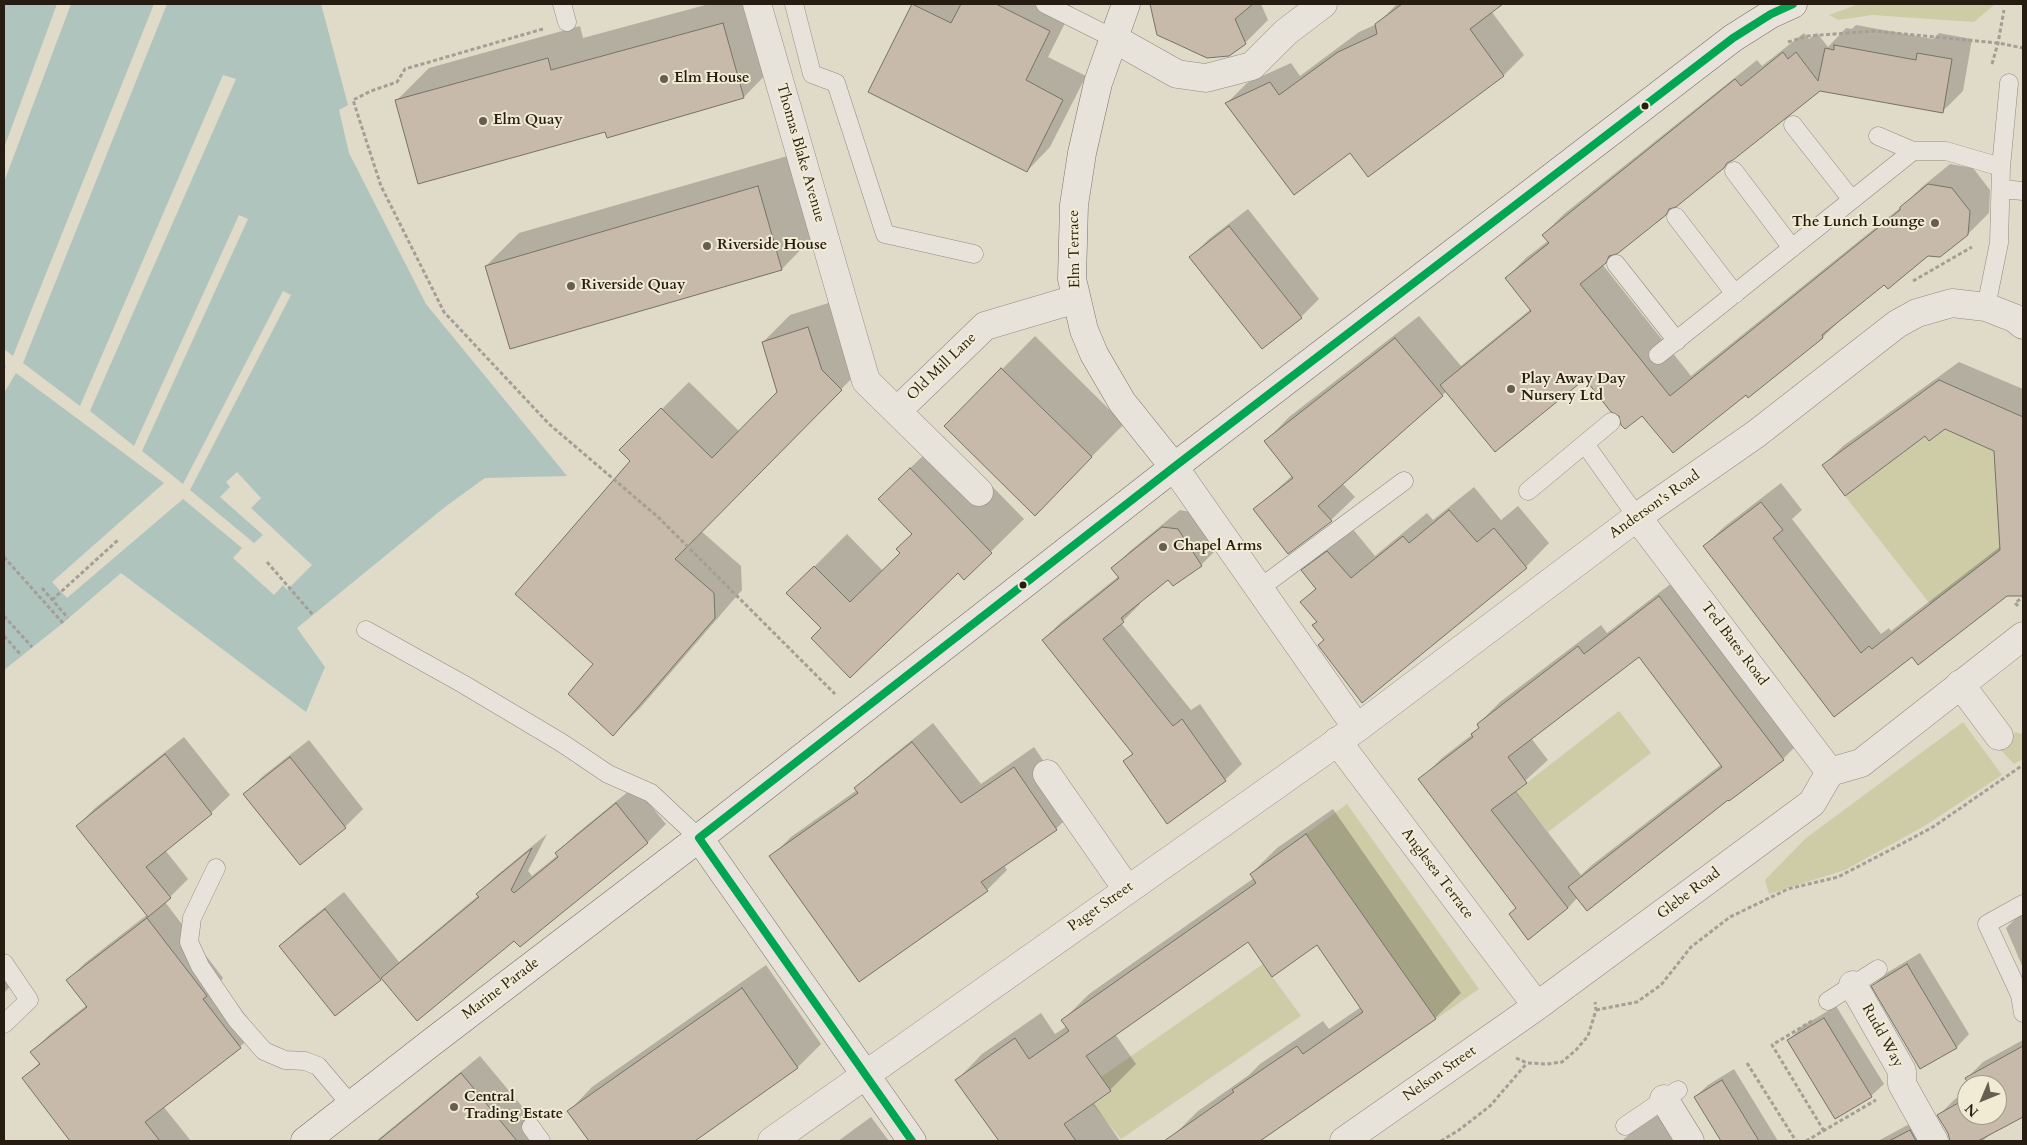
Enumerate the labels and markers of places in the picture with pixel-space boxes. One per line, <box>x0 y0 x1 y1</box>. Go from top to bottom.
place label: Elm House <box>674 70 750 88</box>
marker: Elm House <box>658 73 670 85</box>
unlabelled marker <box>1640 101 1650 111</box>
place label: Elm Quay <box>493 112 563 130</box>
marker: Elm Quay <box>477 115 489 127</box>
place label: The Lunch Lounge <box>1792 214 1925 232</box>
marker: The Lunch Lounge <box>1929 217 1941 229</box>
place label: Riverside House <box>717 237 827 255</box>
marker: Riverside House <box>701 240 713 252</box>
place label: Riverside Quay <box>581 277 686 295</box>
marker: Riverside Quay <box>565 280 577 292</box>
place label: Play Away Day Nursery Ltd <box>1521 371 1626 406</box>
marker: Play Away Day Nursery Ltd <box>1505 383 1517 395</box>
place label: Chapel Arms <box>1173 538 1262 556</box>
marker: Chapel Arms <box>1157 541 1169 553</box>
unlabelled marker <box>1018 580 1028 590</box>
place label: Central Trading Estate <box>464 1089 563 1124</box>
marker: Central Trading Estate <box>448 1101 460 1113</box>

